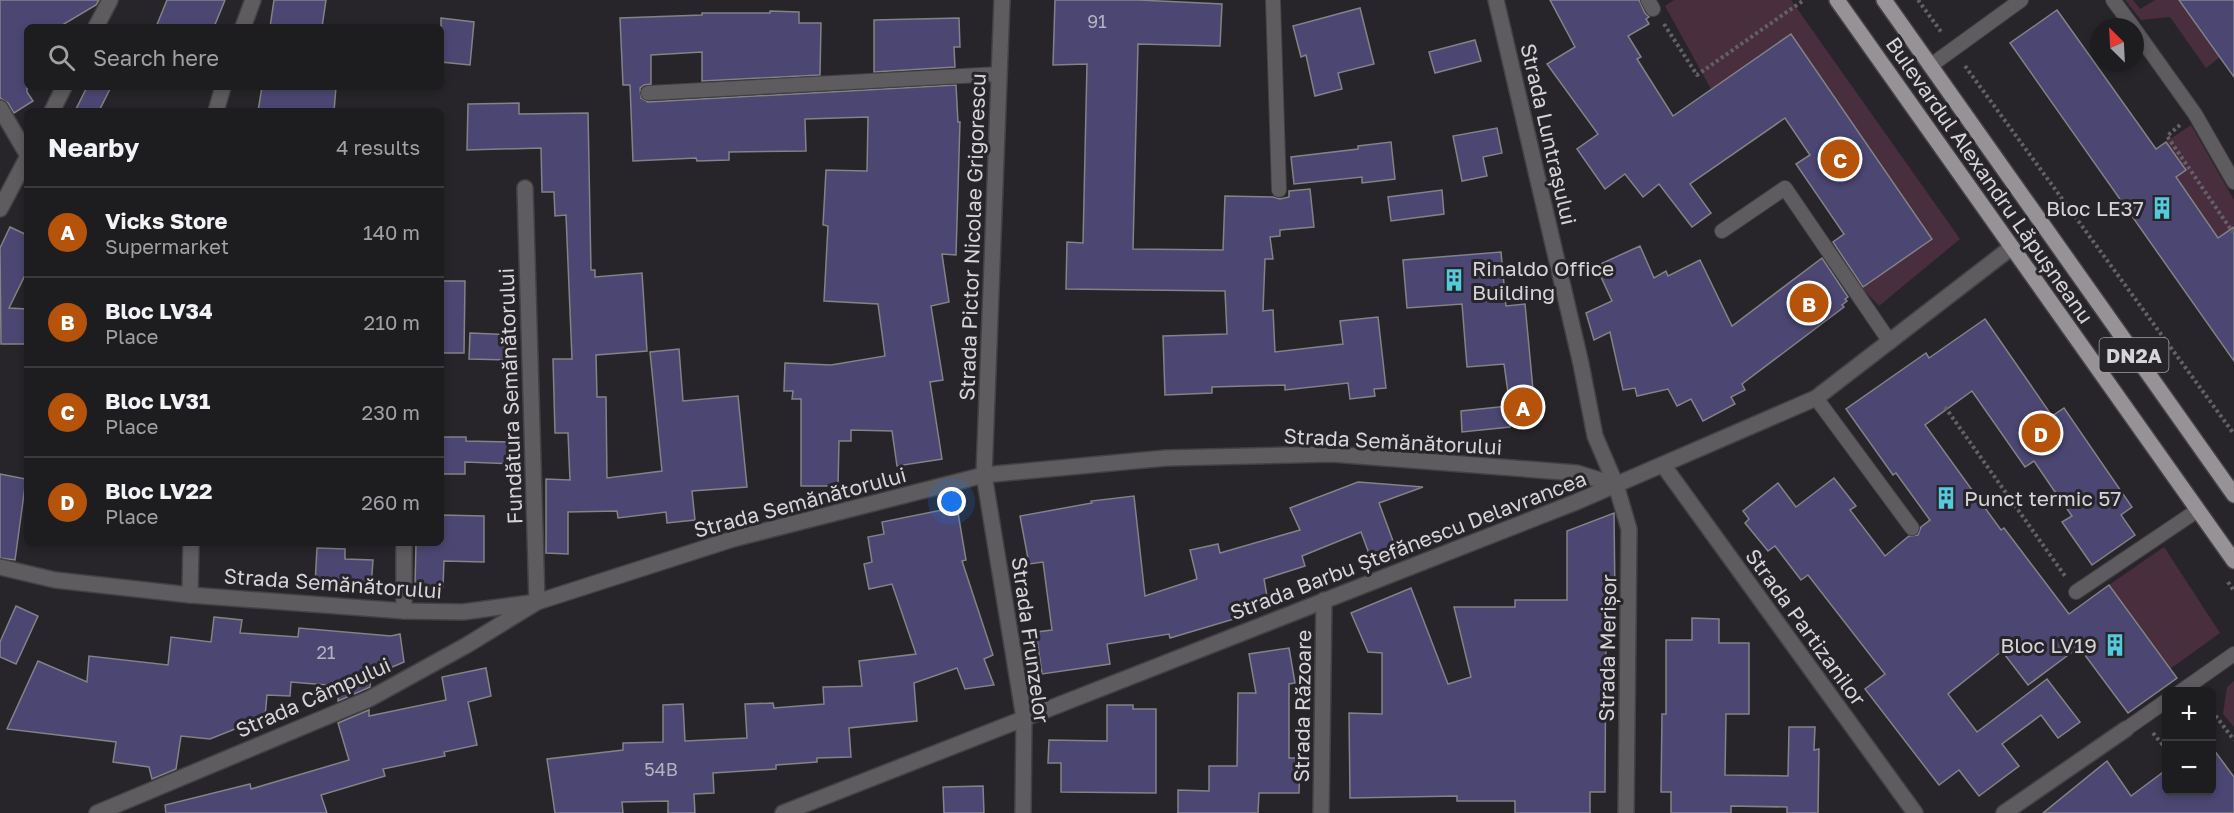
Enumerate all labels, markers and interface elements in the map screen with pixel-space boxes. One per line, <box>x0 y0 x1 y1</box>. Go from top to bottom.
house number: 91 <box>1087 10 1107 32</box>
north arrow <box>2090 18 2144 72</box>
search box <box>24 24 444 90</box>
street label: Bulevardul Alexandru Lăpușneanu <box>1881 32 2099 328</box>
icon: search <box>45 41 78 74</box>
street label: Strada Luntrașului <box>1515 41 1583 227</box>
text: Search here <box>93 44 219 71</box>
street label: Strada Pictor Nicolae Grigorescu <box>953 73 991 401</box>
text: Nearby <box>48 132 139 163</box>
text: 4 results <box>336 135 420 159</box>
pin: C <box>1820 136 1860 182</box>
place label: Bloc LE37 <box>2046 195 2144 221</box>
building icon: Bloc LE37 <box>2149 195 2175 221</box>
text: Vicks Store <box>105 207 228 234</box>
text: A <box>60 220 75 244</box>
text: 140 m <box>363 220 420 244</box>
text: Supermarket <box>105 234 229 258</box>
place label: Rinaldo Office Building <box>1472 255 1614 305</box>
street label: Fundătura Semănătorului <box>493 267 527 525</box>
building icon: Rinaldo Office Building <box>1441 267 1467 293</box>
pin: B <box>1790 280 1828 326</box>
text: Bloc LV34 <box>105 297 213 324</box>
text: B <box>60 310 75 334</box>
text: 210 m <box>364 310 420 334</box>
text: Place <box>105 324 158 348</box>
road number: DN2A <box>2100 338 2168 372</box>
pin: A <box>1504 384 1543 430</box>
text: Bloc LV31 <box>105 387 210 414</box>
text: C <box>60 400 75 424</box>
text: 230 m <box>362 400 420 424</box>
pin: D <box>2022 410 2060 456</box>
text: Place <box>105 414 158 438</box>
street label: Strada Semănătorului <box>1283 422 1503 460</box>
street label: Strada Semănătorului <box>691 461 909 543</box>
street label: Strada Barbu Ștefănescu Delavrancea <box>1226 465 1590 625</box>
text: Bloc LV22 <box>105 477 212 504</box>
building icon: Punct termic 57 <box>1933 485 1959 511</box>
place label: Punct termic 57 <box>1964 485 2121 511</box>
your location <box>937 487 966 516</box>
text: D <box>60 490 75 514</box>
text: 260 m <box>361 490 420 514</box>
text: Place <box>105 504 158 528</box>
street label: Strada Partizanilor <box>1740 543 1872 711</box>
street label: Strada Frunzelor <box>1006 555 1056 725</box>
street label: Strada Semănătorului <box>223 562 443 604</box>
street label: Strada Merișor <box>1593 574 1621 722</box>
street label: Strada Răzoare <box>1288 629 1316 783</box>
place label: Bloc LV19 <box>2000 632 2097 658</box>
building icon: Bloc LV19 <box>2102 632 2128 658</box>
house number: 21 <box>316 641 336 663</box>
street label: Strada Câmpului <box>232 651 394 743</box>
map controls <box>2162 687 2216 795</box>
button: + <box>2162 687 2216 741</box>
button: − <box>2162 741 2216 795</box>
house number: 54B <box>644 758 678 780</box>

